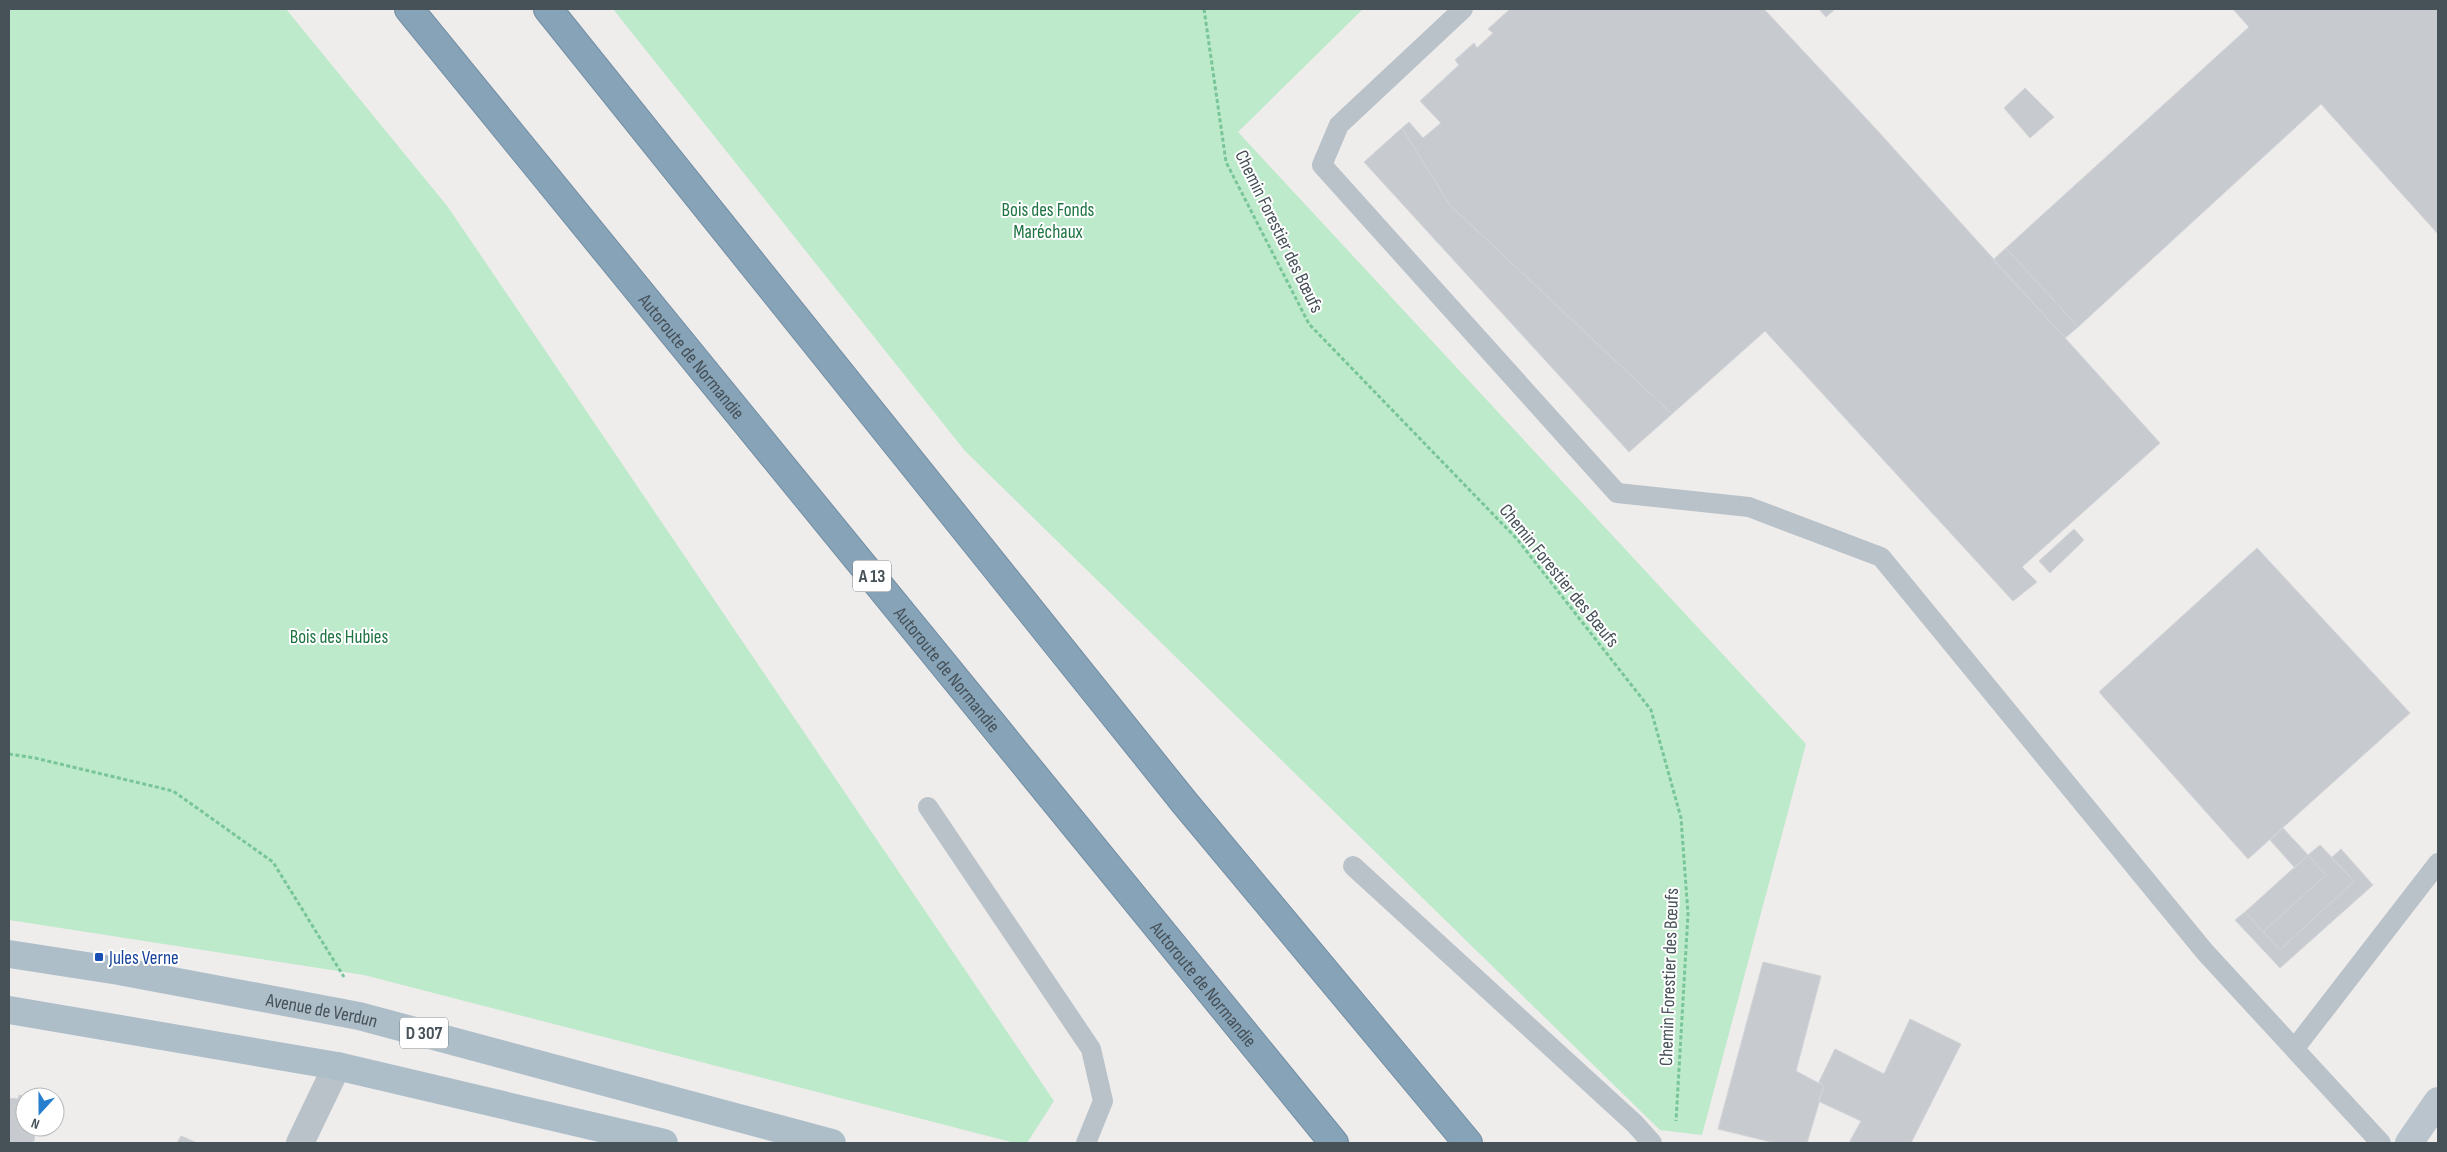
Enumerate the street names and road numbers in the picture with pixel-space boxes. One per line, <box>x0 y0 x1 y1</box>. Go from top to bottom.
street label: Chemin Forestier des Bœufs <box>1229 147 1328 317</box>
street label: Autoroute de Normandie <box>632 289 749 425</box>
street label: Chemin Forestier des Bœufs <box>1494 499 1624 653</box>
road number: A 13 <box>853 560 891 592</box>
street label: Autoroute de Normandie <box>888 602 1004 738</box>
street label: Chemin Forestier des Bœufs <box>1655 887 1684 1066</box>
street label: Autoroute de Normandie <box>1144 917 1261 1052</box>
street label: Avenue de Verdun <box>263 989 380 1033</box>
road number: D 307 <box>400 1018 448 1048</box>

